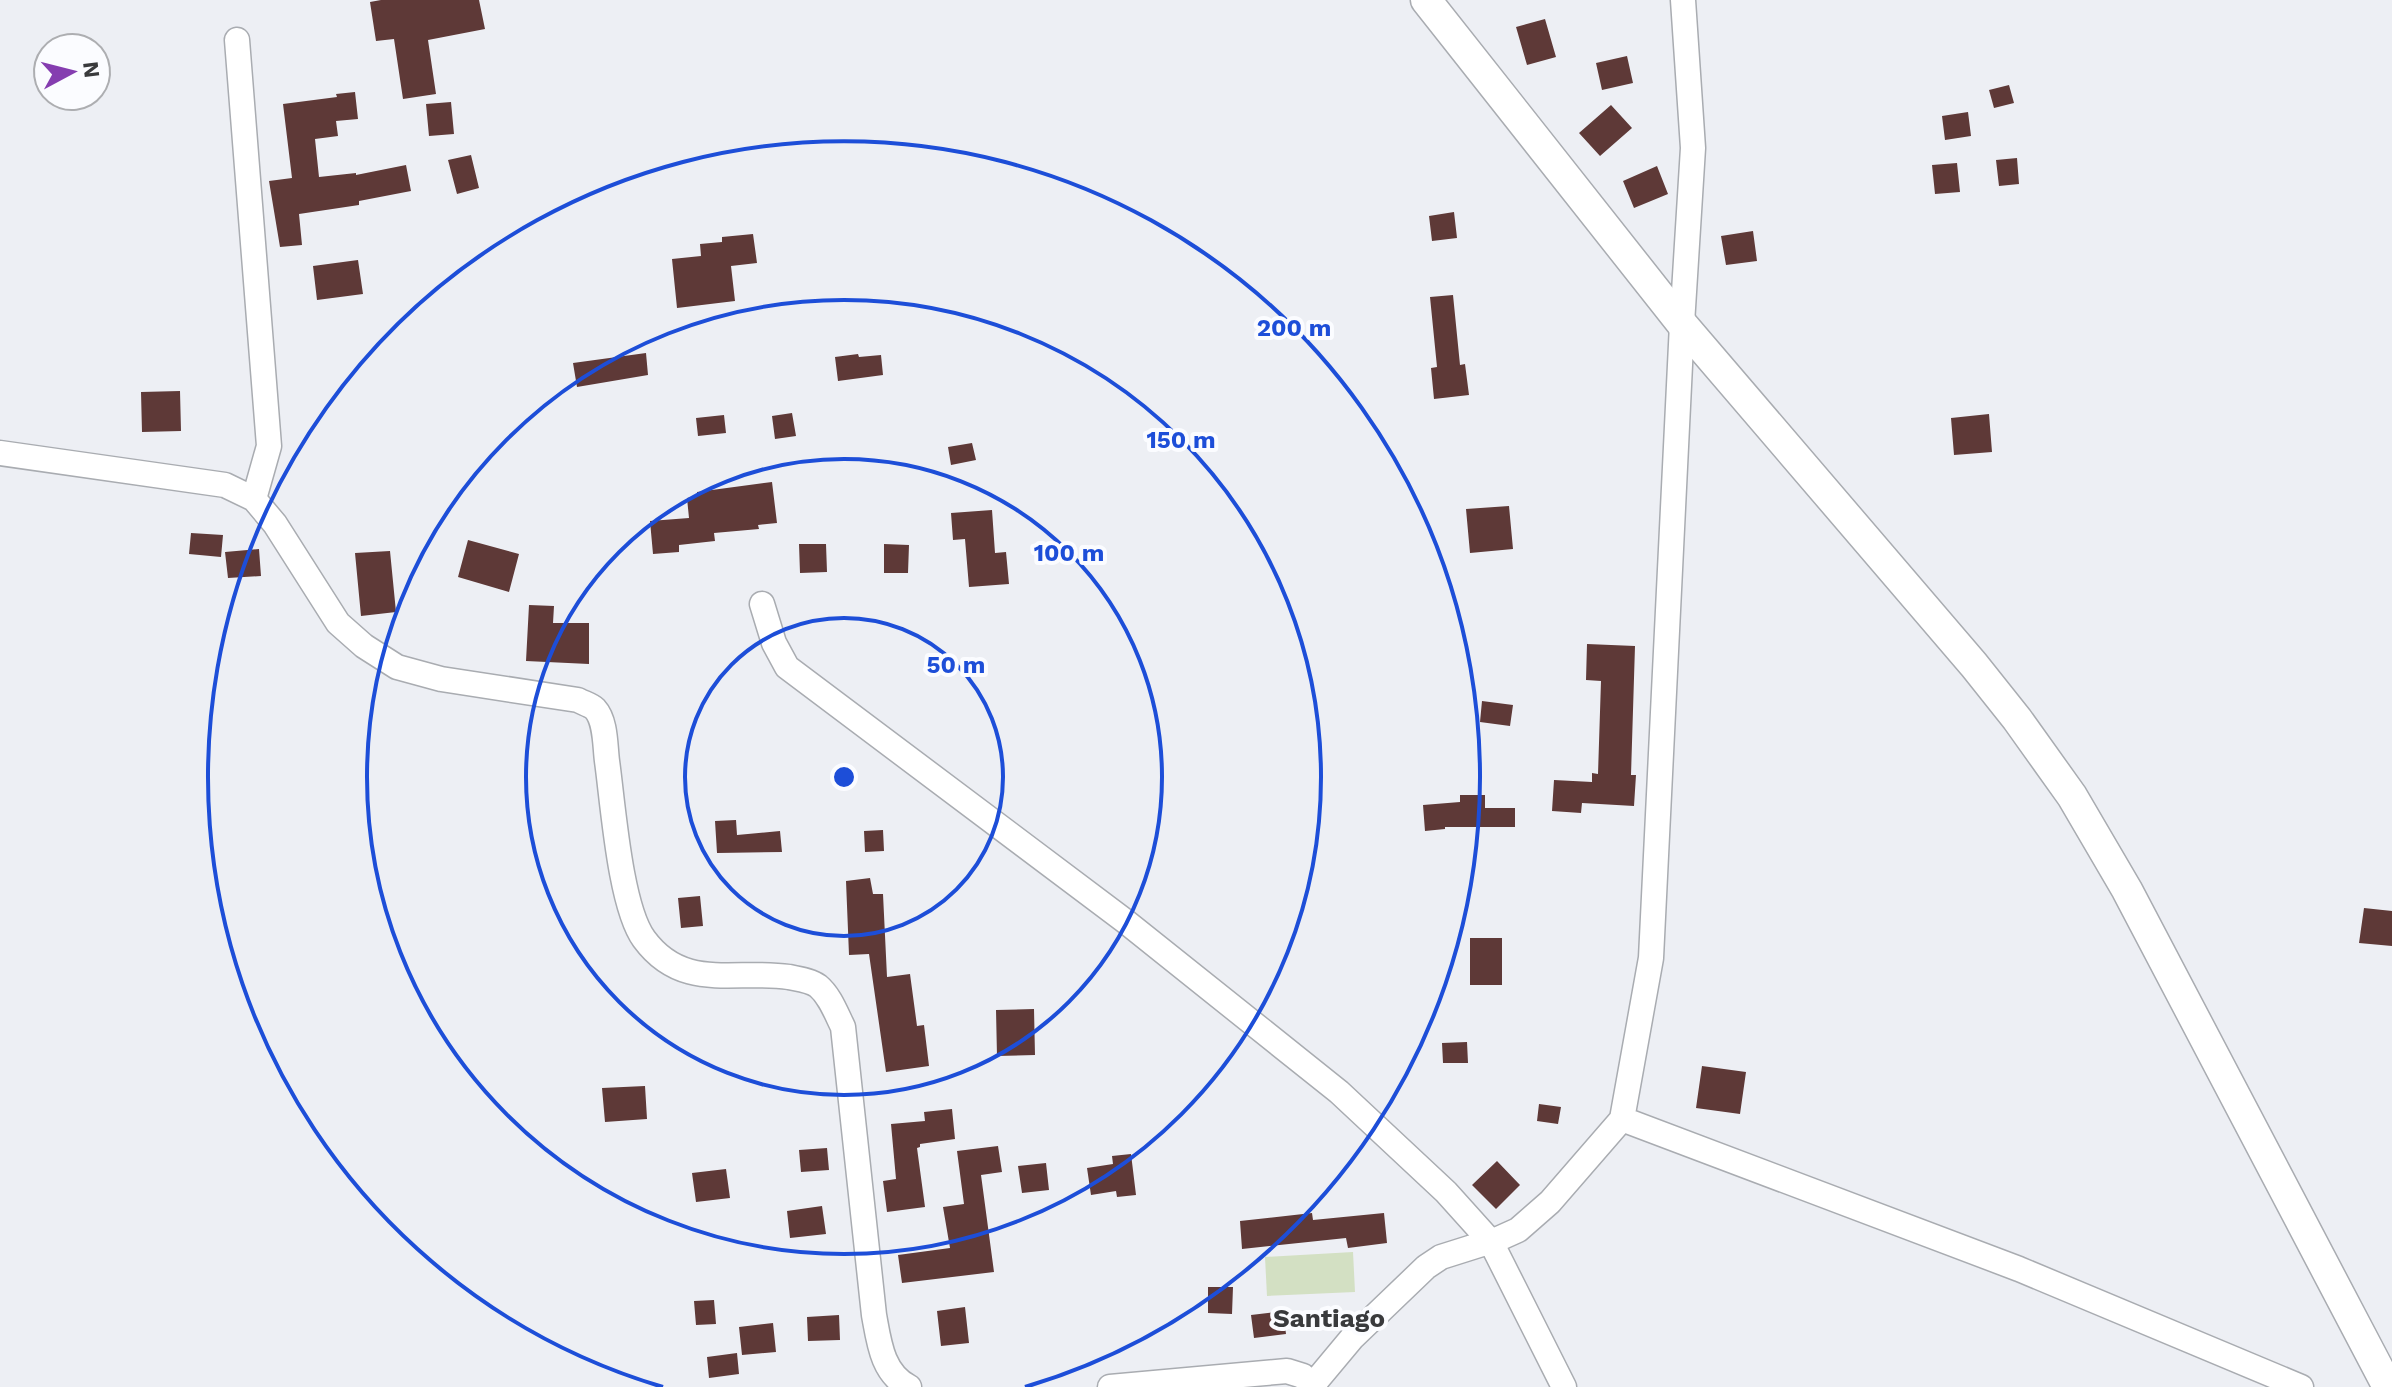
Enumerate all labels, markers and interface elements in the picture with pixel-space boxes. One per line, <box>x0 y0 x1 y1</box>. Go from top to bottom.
north arrow <box>32 32 112 112</box>
text: N <box>78 60 105 79</box>
text: 200 m <box>1257 314 1331 342</box>
text: 150 m <box>1146 426 1216 454</box>
text: 100 m <box>1034 539 1104 567</box>
text: 50 m <box>927 651 985 679</box>
centre of rings <box>830 763 858 791</box>
district label: Santiago <box>1273 1303 1385 1333</box>

